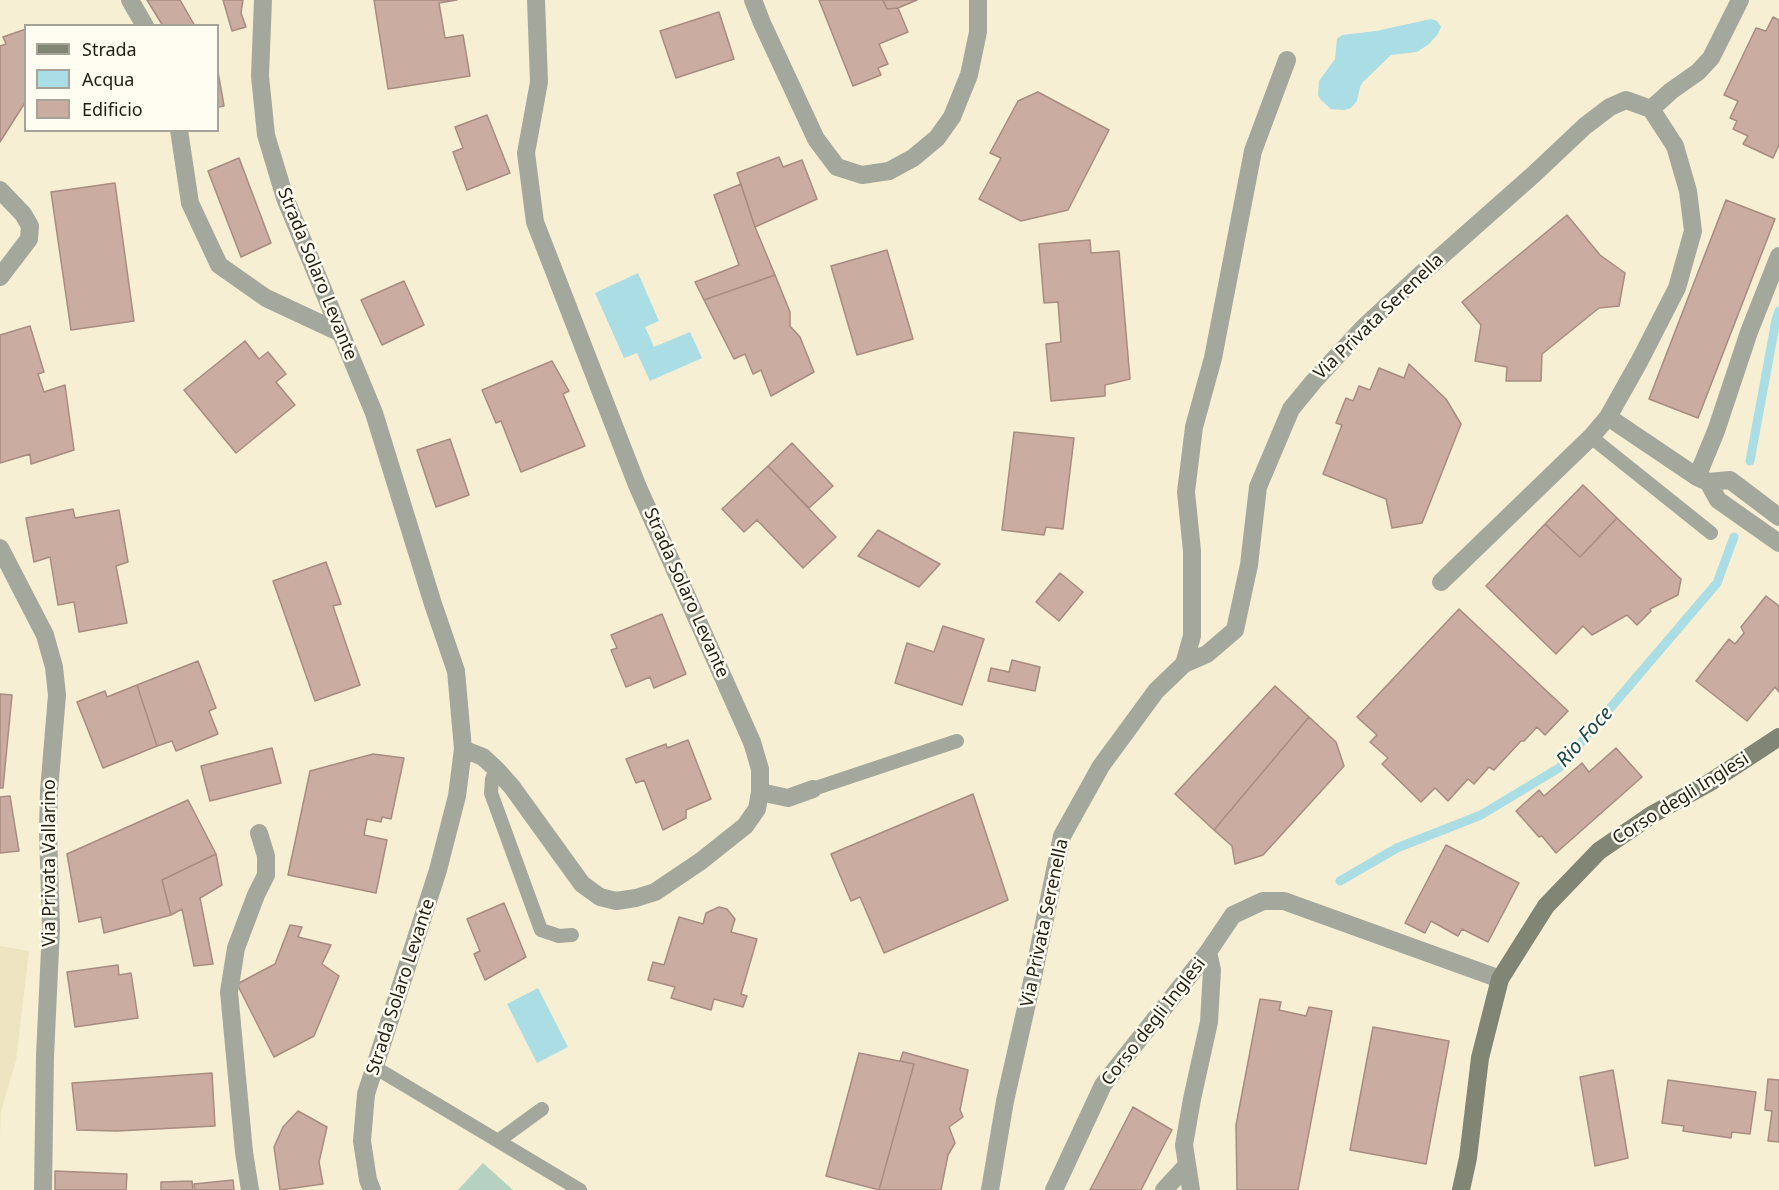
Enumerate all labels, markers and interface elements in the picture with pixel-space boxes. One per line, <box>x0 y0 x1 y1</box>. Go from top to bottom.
legend <box>24 24 219 132</box>
text: Strada <box>82 37 137 61</box>
text: Acqua <box>82 67 134 91</box>
text: Edificio <box>82 97 143 121</box>
street label: Strada Solaro Levante <box>273 185 361 363</box>
street label: Via Privata Serenella <box>1310 250 1448 384</box>
street label: Strada Solaro Levante <box>639 505 733 681</box>
water label: Rio Foce <box>1552 702 1618 772</box>
street label: Corso degli Inglesi <box>1609 748 1753 850</box>
street label: Via Privata Vallarino <box>39 779 61 947</box>
street label: Via Privata Serenella <box>1017 837 1073 1009</box>
street label: Strada Solaro Levante <box>362 896 440 1078</box>
street label: Corso degli Inglesi <box>1097 954 1211 1090</box>

